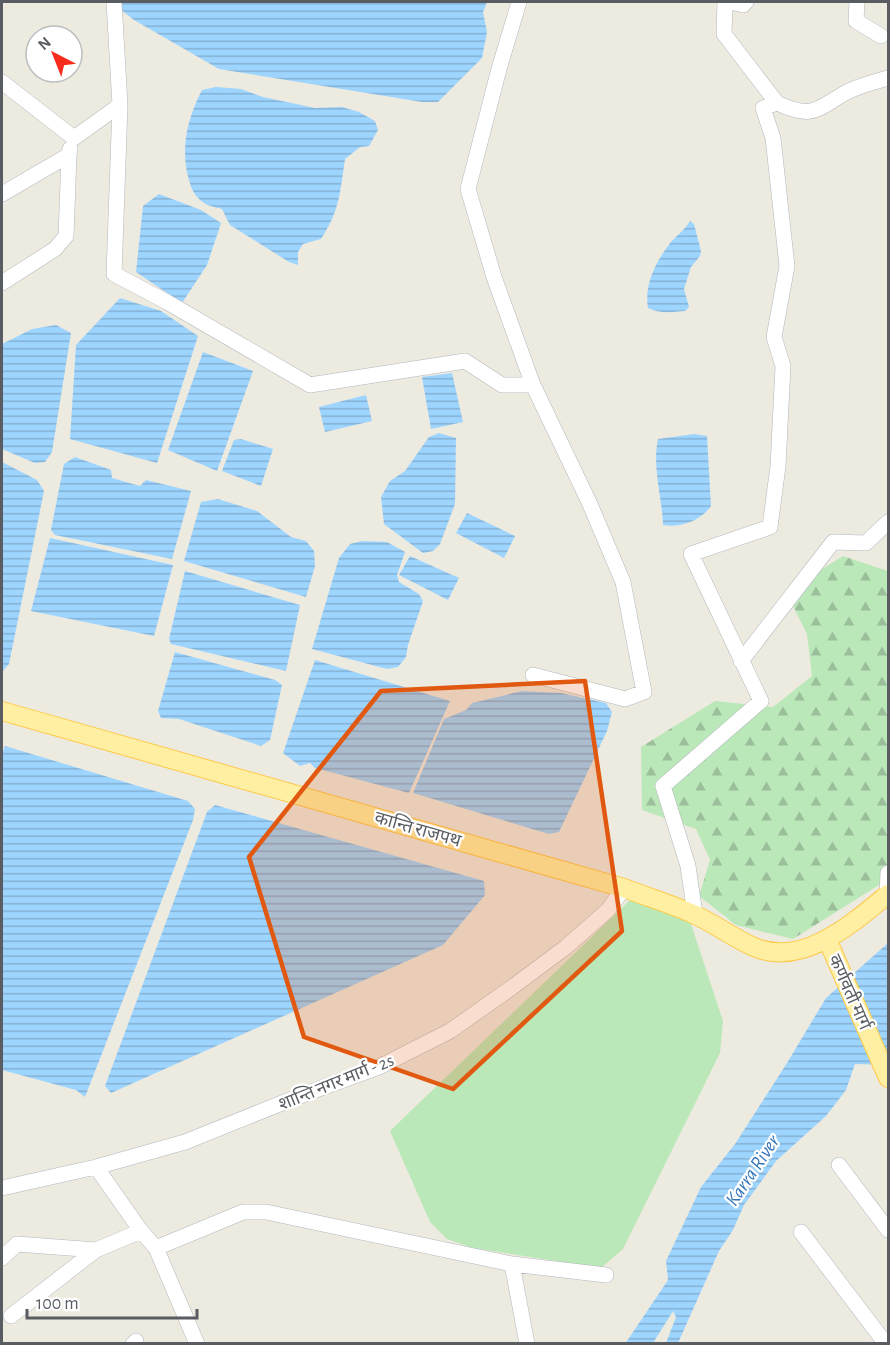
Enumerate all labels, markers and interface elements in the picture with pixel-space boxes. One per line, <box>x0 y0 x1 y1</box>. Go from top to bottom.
north arrow <box>24 24 84 84</box>
text: N <box>35 34 54 53</box>
street label: कान्ति राजपथ <box>372 807 464 851</box>
street label: कर्णवती मार्ग <box>825 951 877 1034</box>
street label: शान्ति नगर मार्ग - 2s <box>275 1049 397 1114</box>
water label: Karra River <box>722 1131 784 1209</box>
scale bar <box>27 1282 196 1320</box>
text: 100 m <box>36 1295 79 1313</box>

